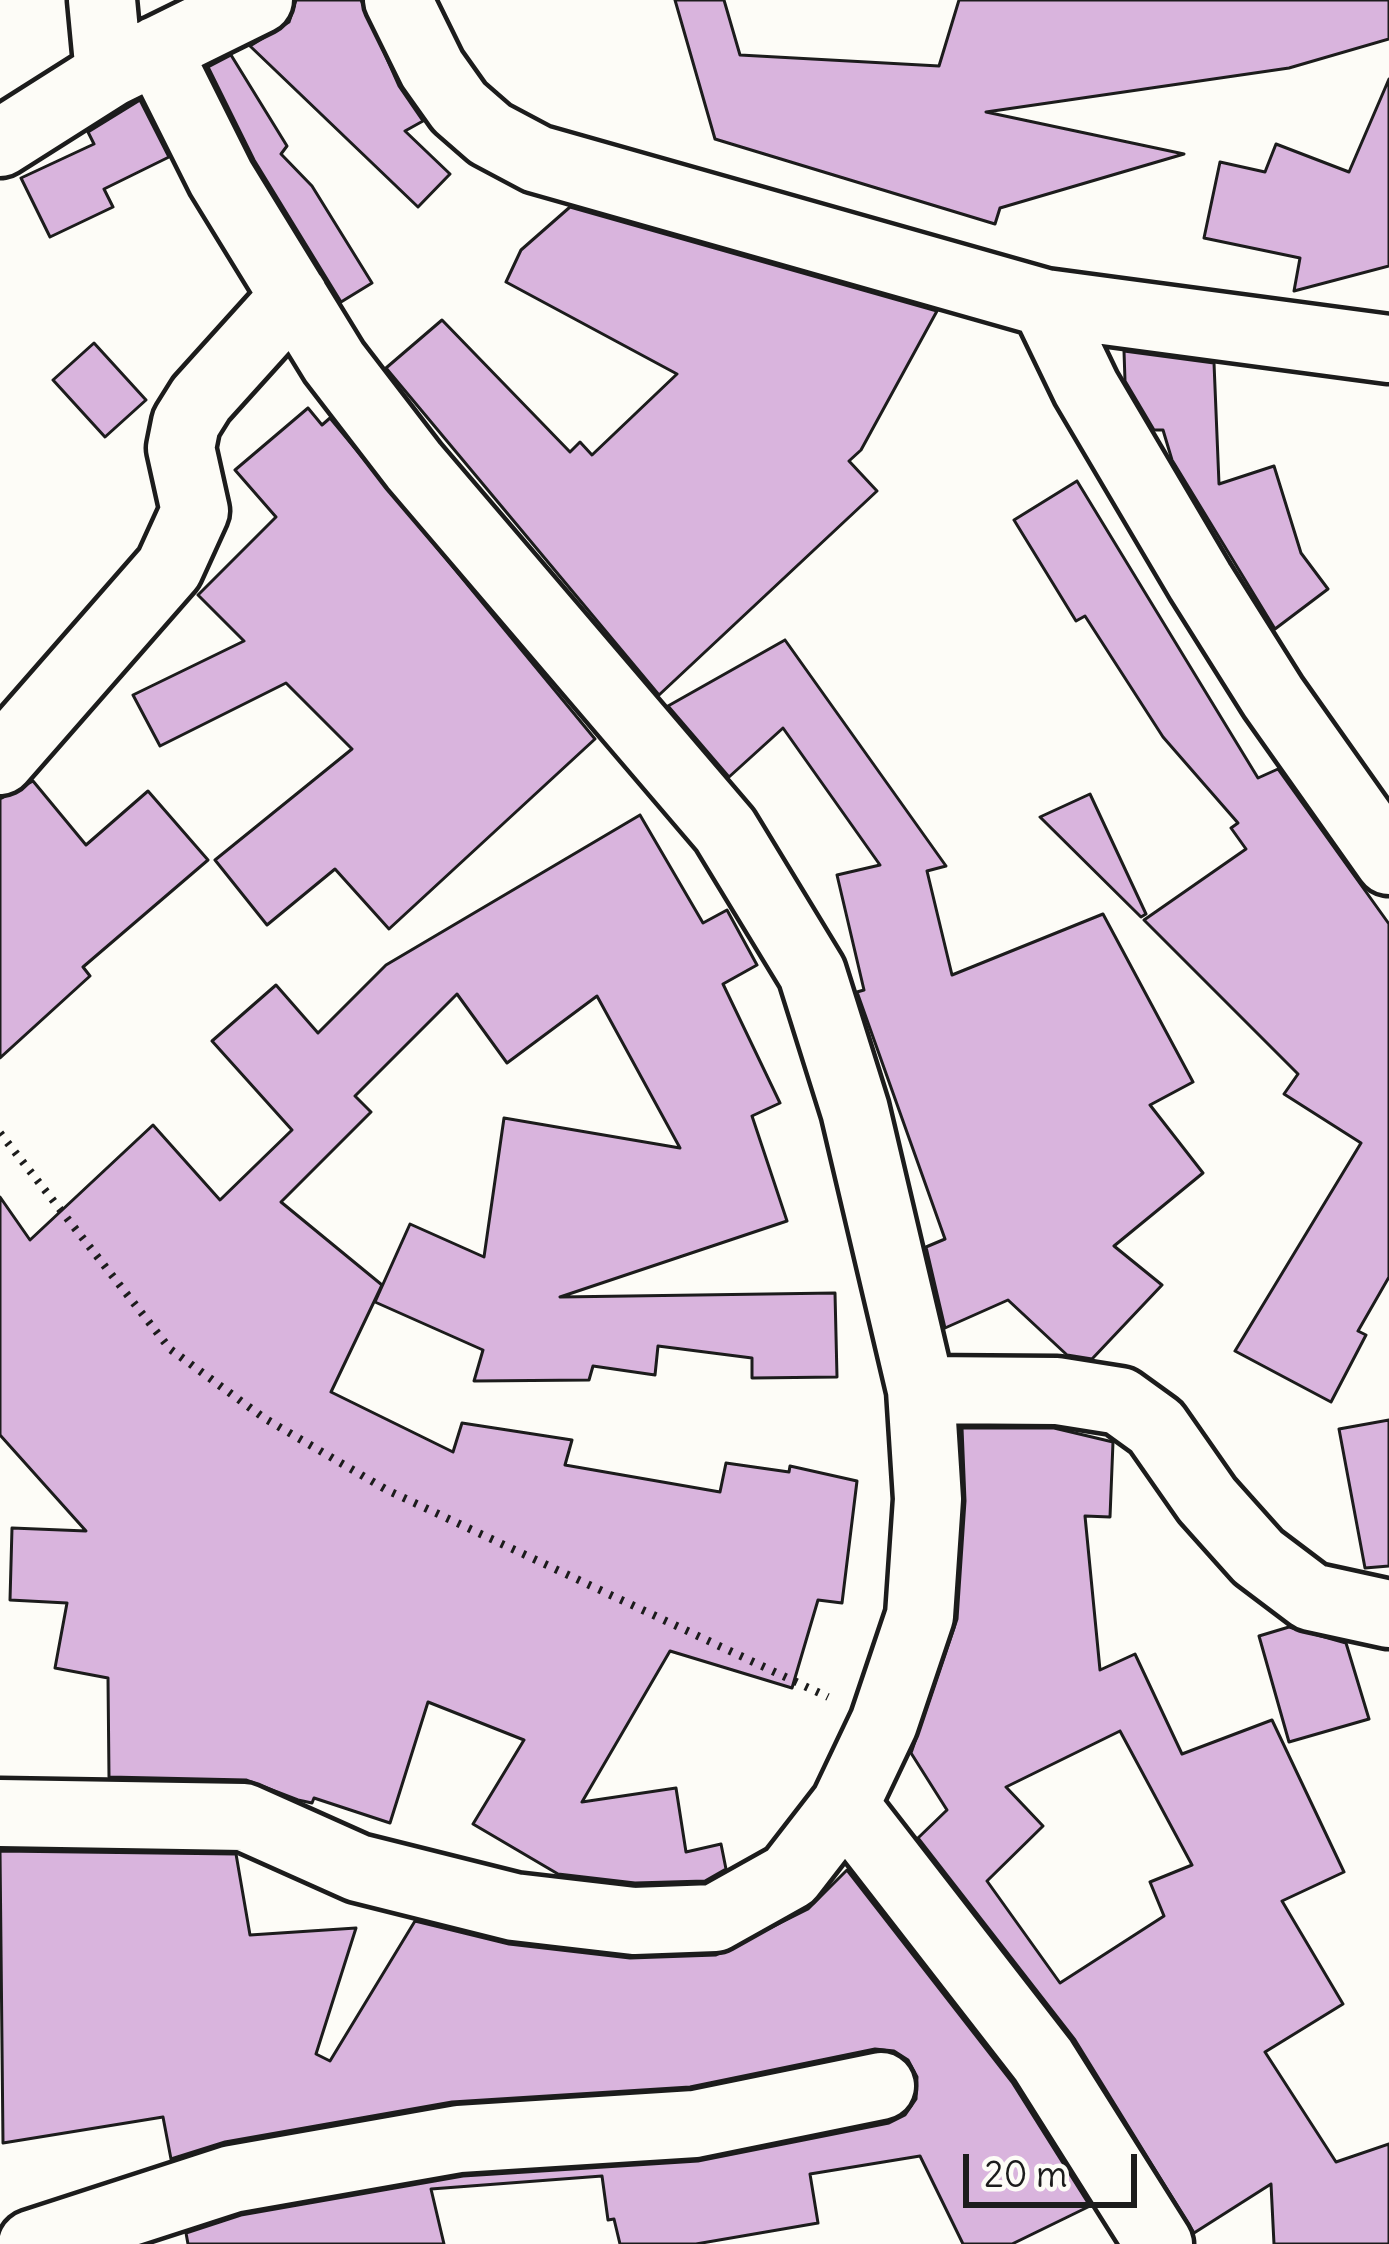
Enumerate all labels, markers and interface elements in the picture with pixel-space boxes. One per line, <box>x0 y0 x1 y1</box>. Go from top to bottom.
scale bar <box>969 2130 1143 2204</box>
text: 20 m <box>984 2152 1068 2197</box>

